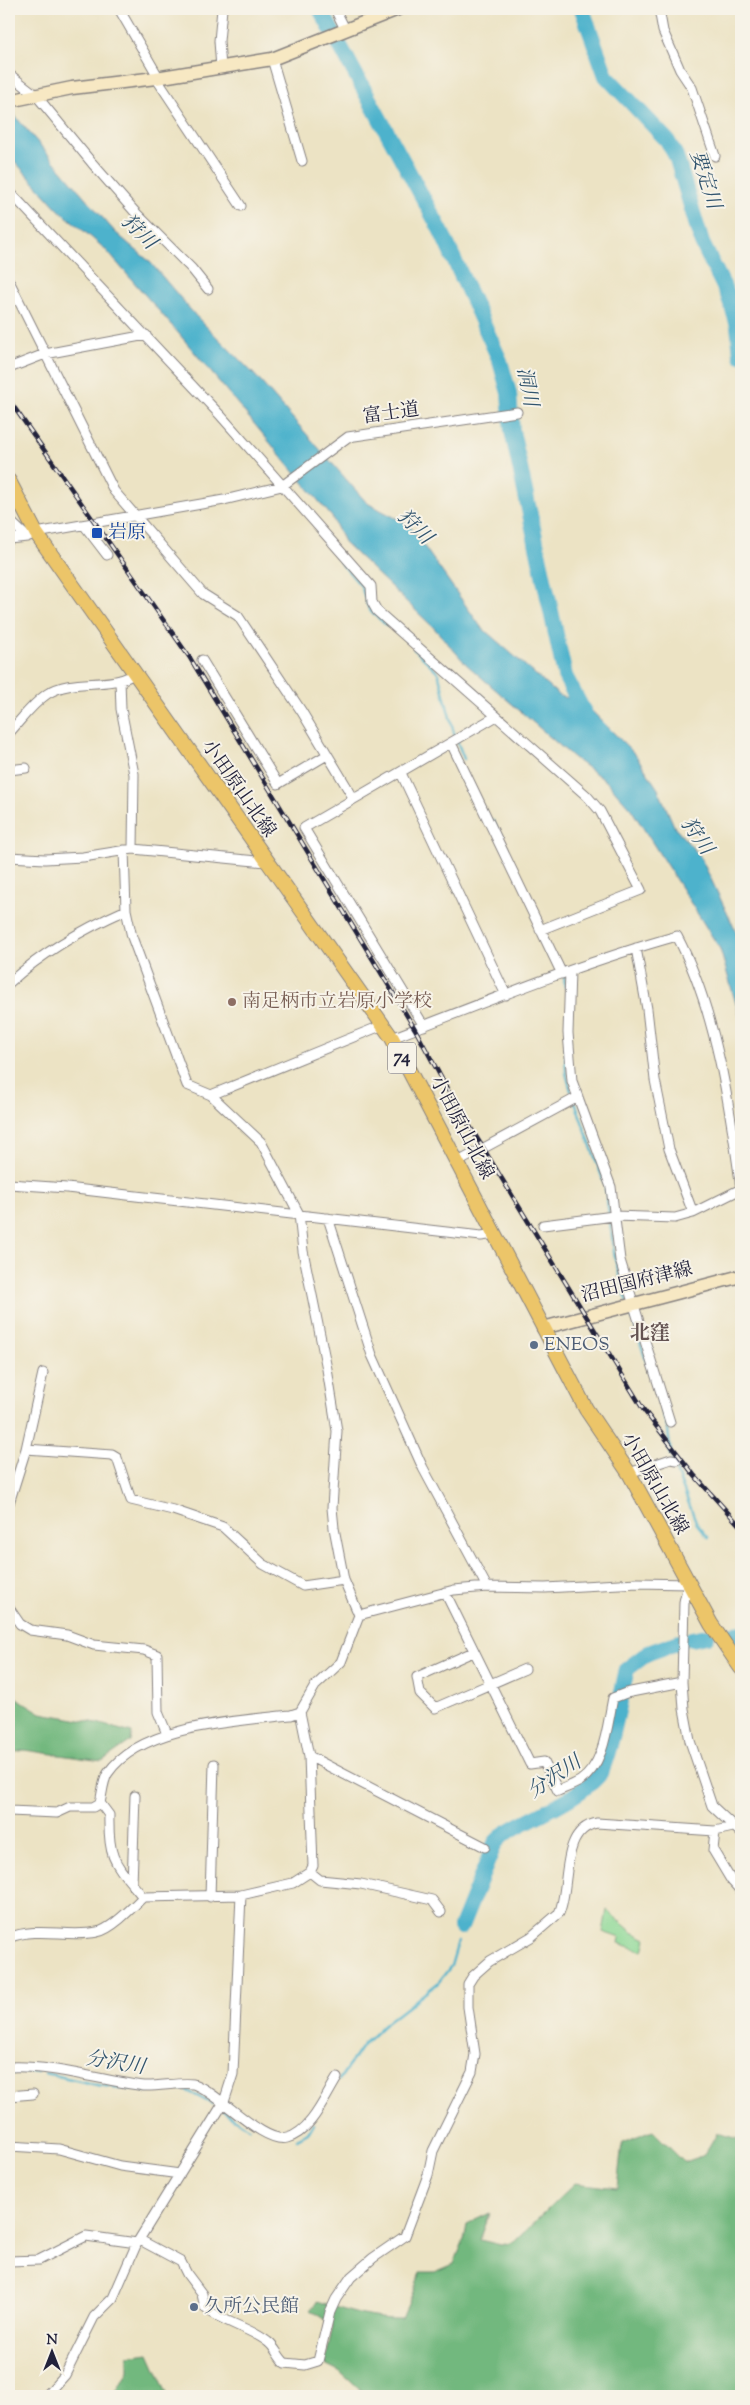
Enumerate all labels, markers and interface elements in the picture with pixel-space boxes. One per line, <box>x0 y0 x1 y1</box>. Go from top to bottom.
water label: 要定川 <box>681 147 728 215</box>
water label: 狩川 <box>114 209 164 259</box>
water label: 洞川 <box>508 365 544 411</box>
street label: 富士道 <box>361 397 421 431</box>
water label: 狩川 <box>390 504 440 554</box>
place label: 岩原 <box>108 520 146 547</box>
marker: 岩原 <box>90 526 104 540</box>
street label: 小田原山北線 <box>194 735 282 843</box>
water label: 狩川 <box>673 812 720 863</box>
place label: 南足柄市立岩原小学校 <box>242 989 432 1016</box>
marker: 南足柄市立岩原小学校 <box>226 996 238 1008</box>
road number: 74 <box>388 1042 416 1074</box>
street label: 小田原山北線 <box>422 1071 500 1185</box>
street label: 沼田国府津線 <box>578 1256 696 1310</box>
district label: 北窪 <box>630 1320 670 1349</box>
place label: ENEOS <box>544 1332 610 1359</box>
marker: ENEOS <box>528 1339 540 1351</box>
street label: 小田原山北線 <box>614 1428 694 1540</box>
water label: 分沢川 <box>522 1748 590 1807</box>
water label: 分沢川 <box>83 2045 149 2083</box>
place label: 久所公民館 <box>204 2294 299 2321</box>
marker: 久所公民館 <box>188 2301 200 2313</box>
north arrow <box>28 2328 78 2378</box>
text: N <box>46 2331 58 2351</box>

